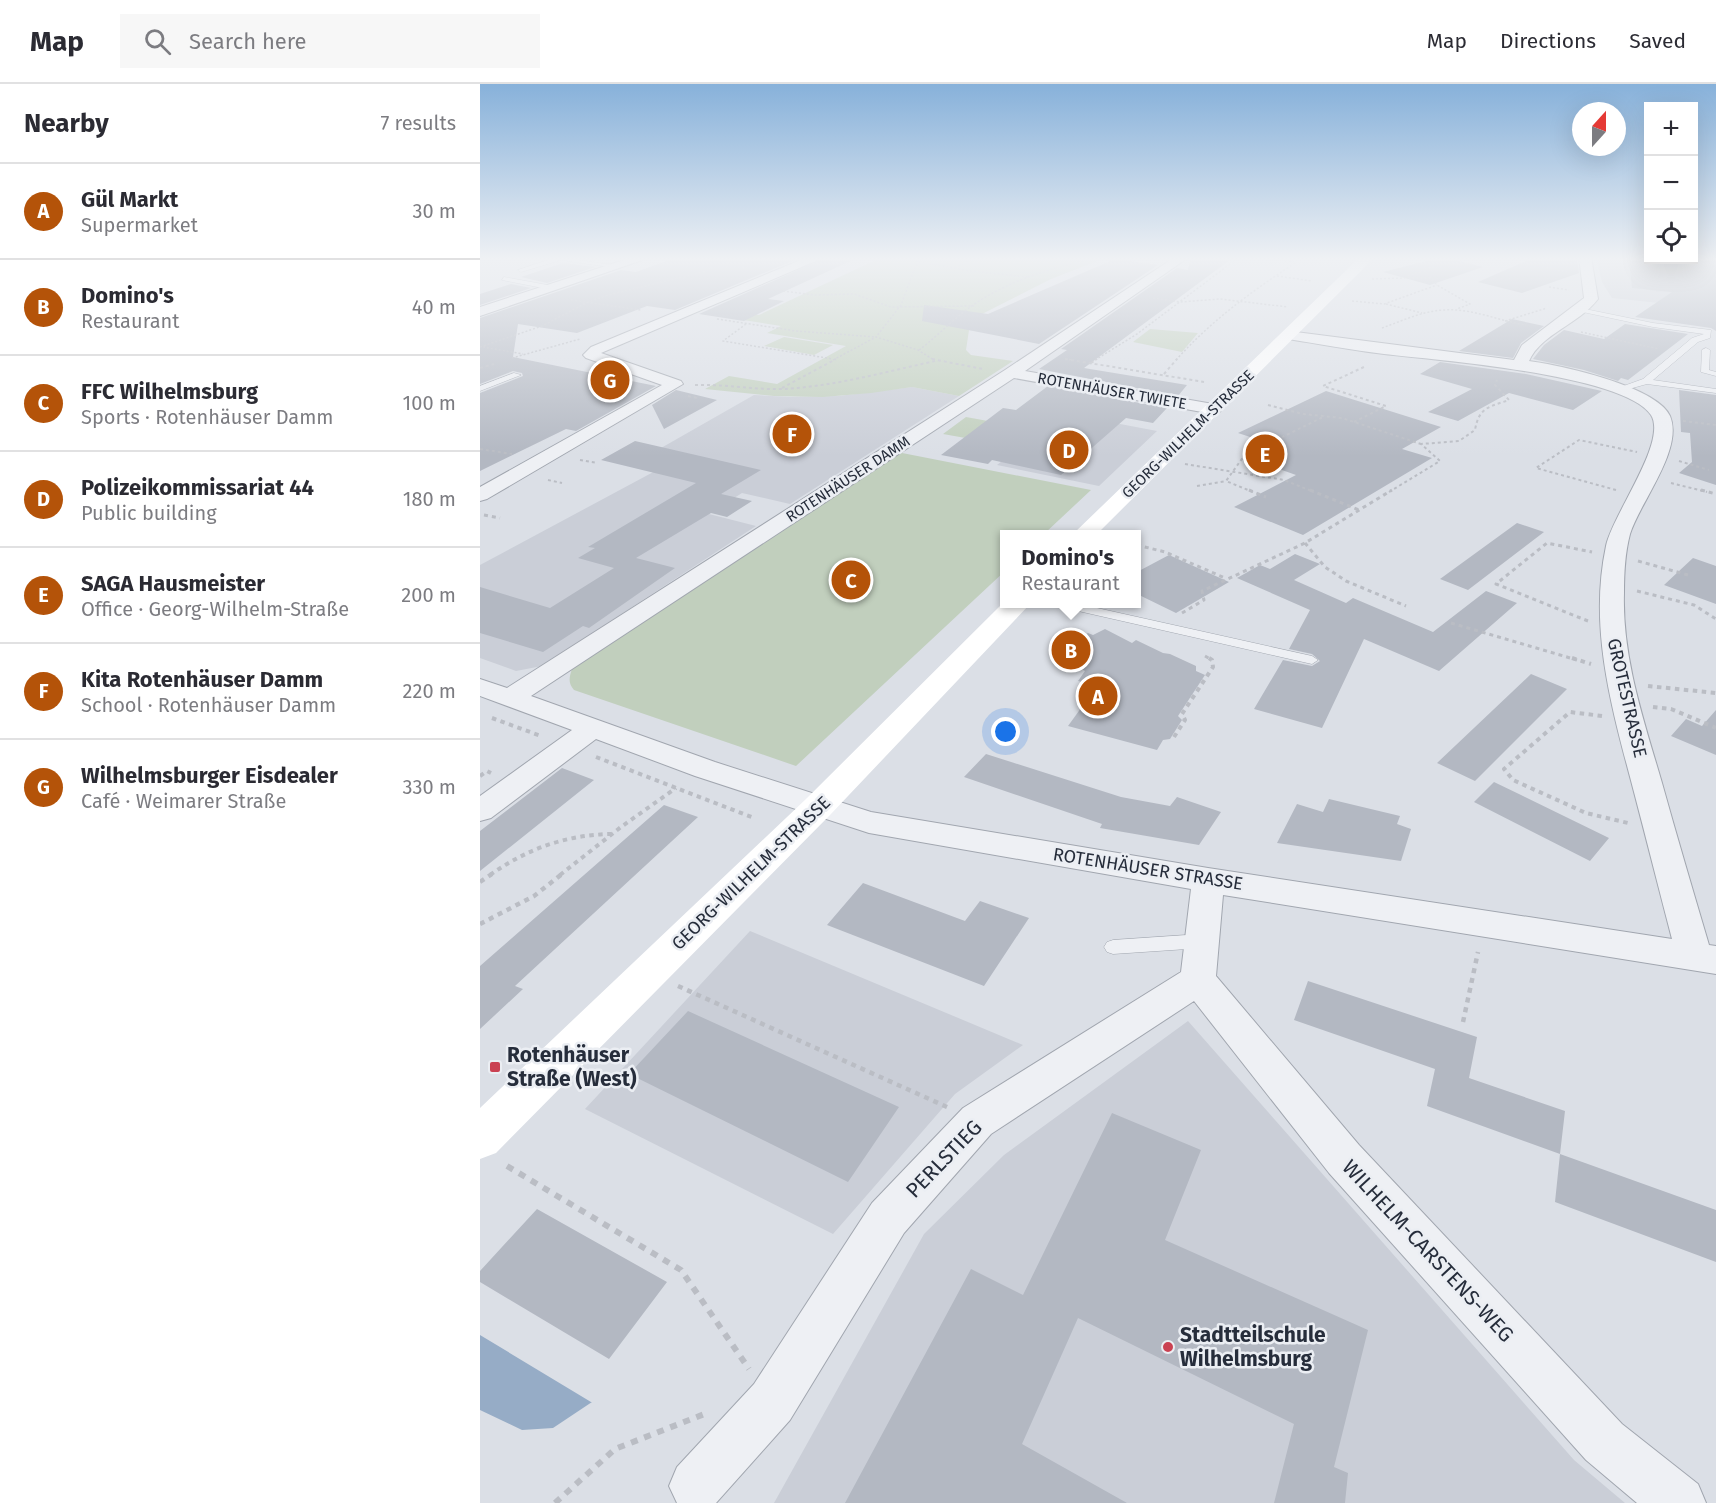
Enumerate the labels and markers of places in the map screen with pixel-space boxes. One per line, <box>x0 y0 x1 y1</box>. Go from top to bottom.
pin: G <box>590 358 630 402</box>
pin: F <box>772 412 812 456</box>
pin: D <box>1050 428 1088 472</box>
pin: E <box>1246 432 1284 476</box>
pin: C <box>832 558 871 602</box>
pin: B <box>1052 628 1090 672</box>
pin: A <box>1078 674 1118 718</box>
place label: Rotenhäuser Straße (West) <box>507 1042 637 1092</box>
marker: Rotenhäuser Straße (West) <box>488 1060 502 1074</box>
place label: Stadtteilschule Wilhelmsburg <box>1180 1322 1326 1372</box>
marker: Stadtteilschule Wilhelmsburg <box>1161 1340 1175 1354</box>

